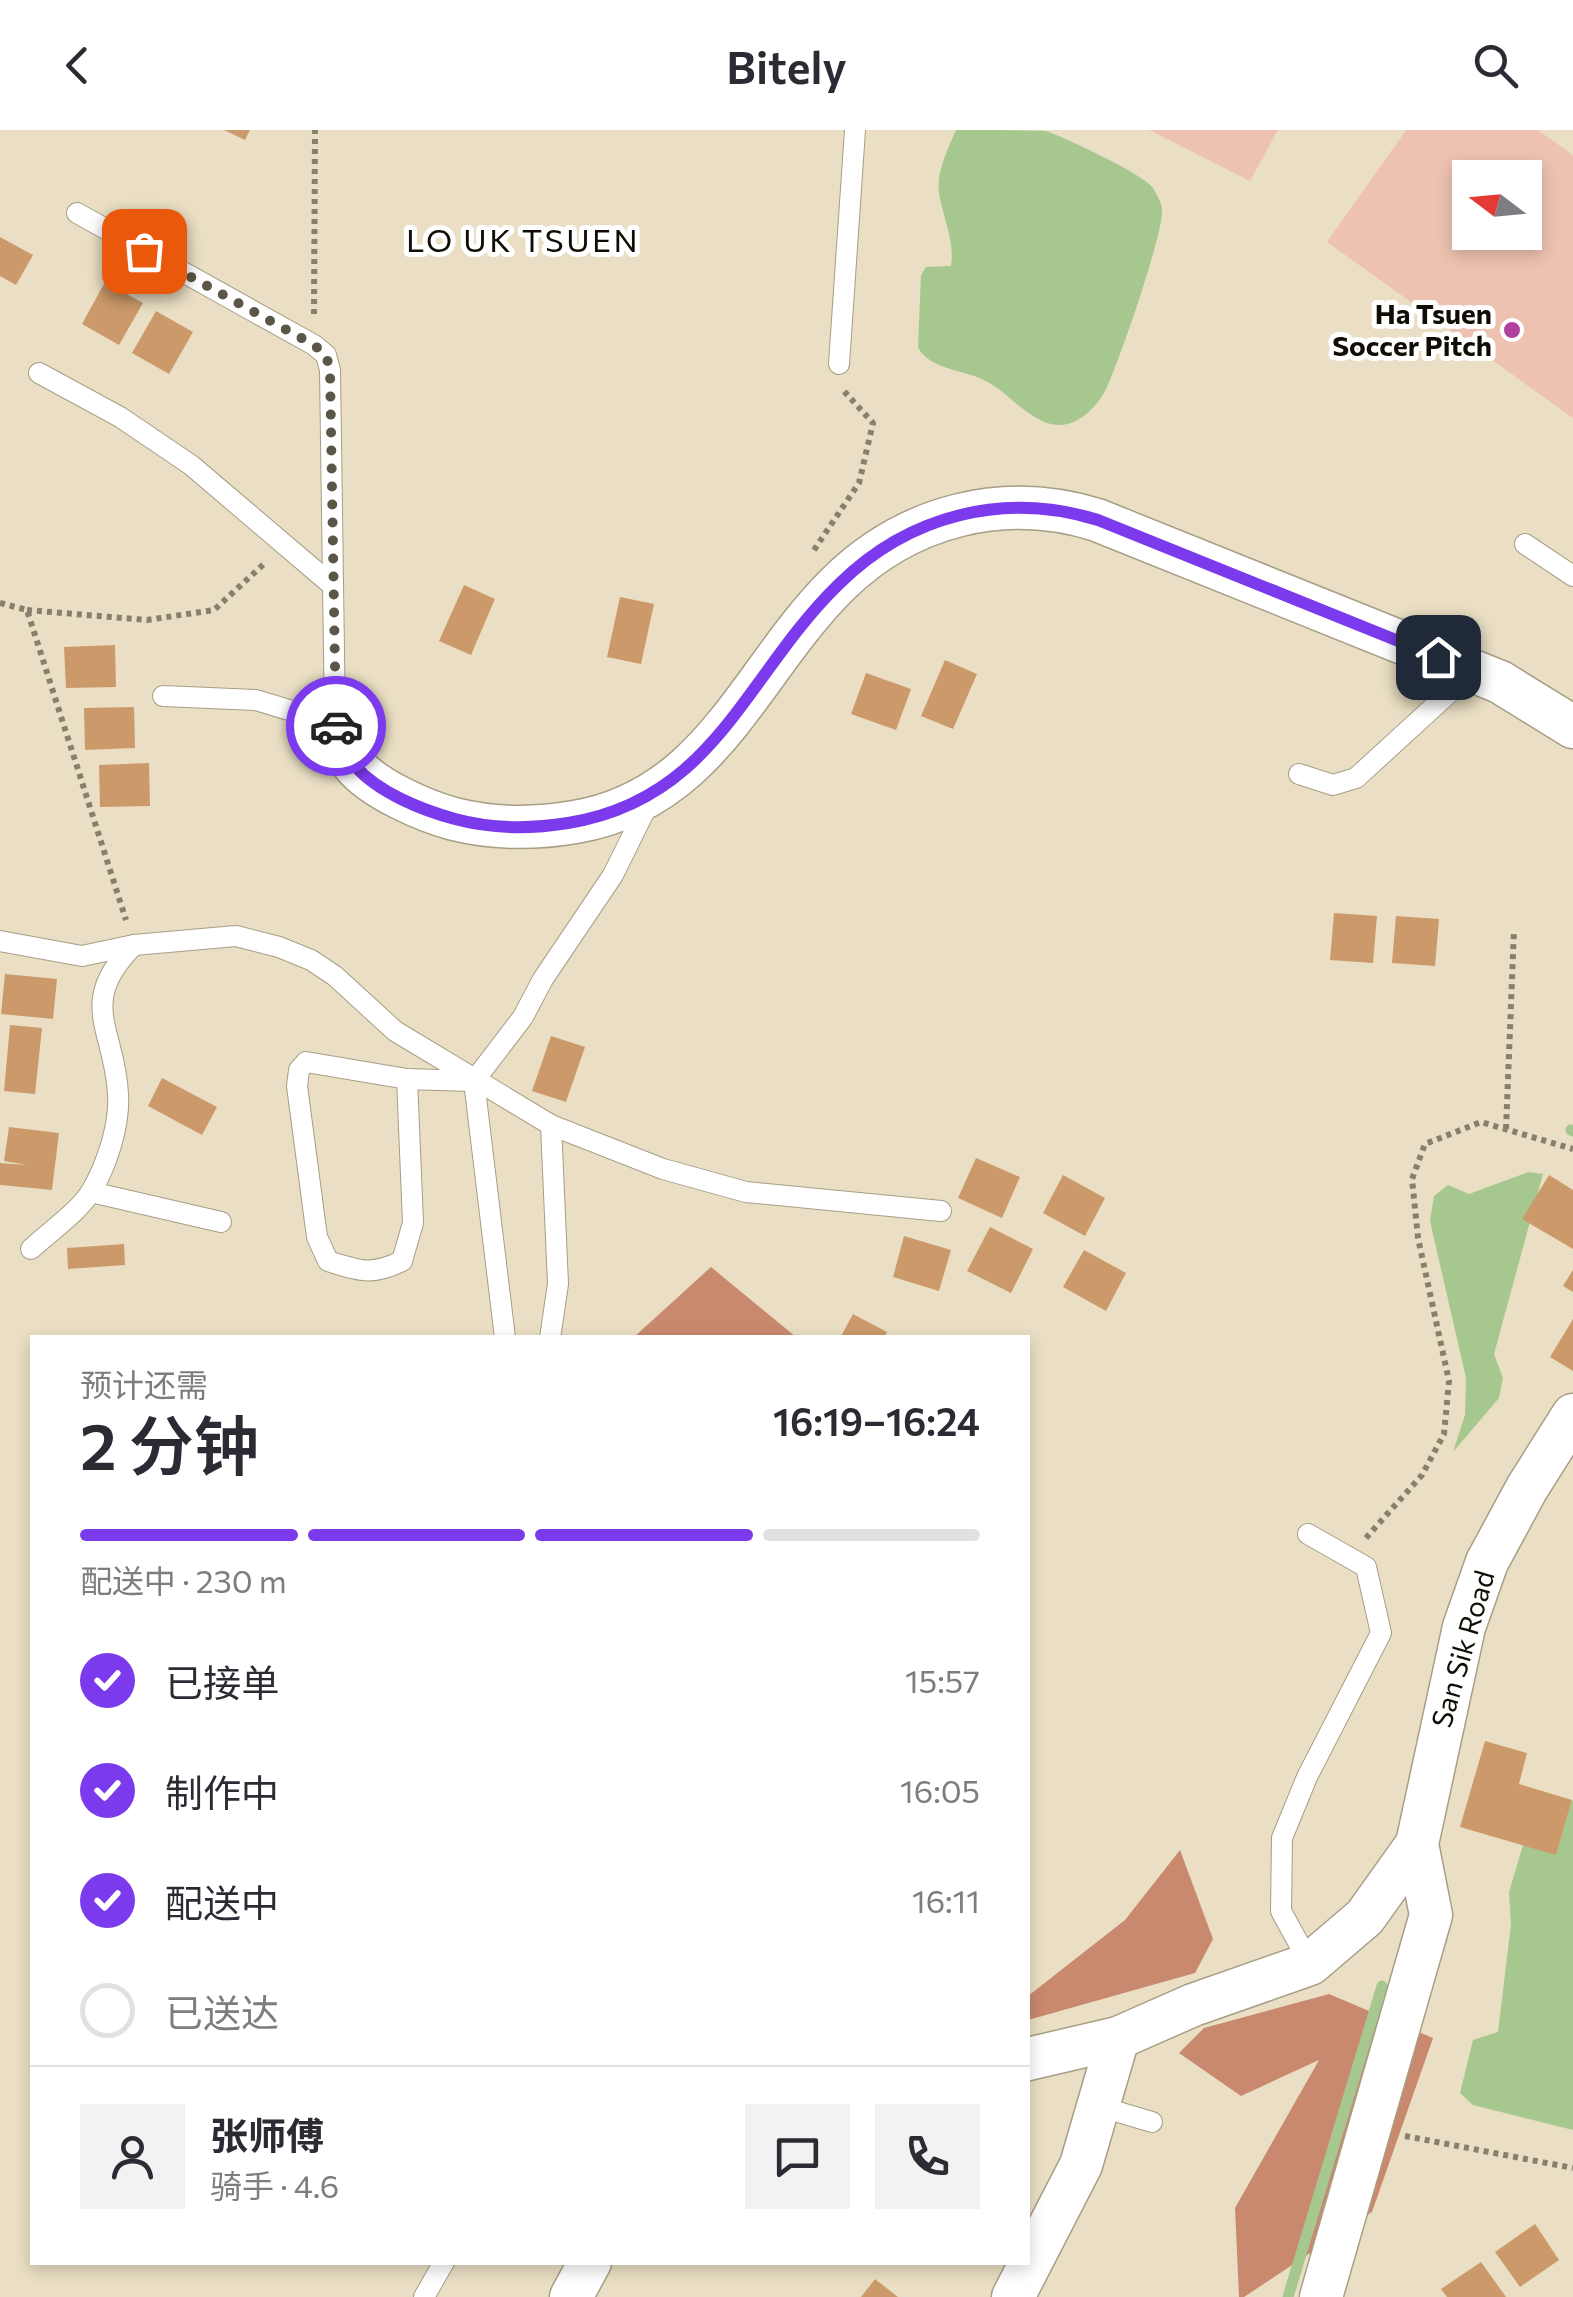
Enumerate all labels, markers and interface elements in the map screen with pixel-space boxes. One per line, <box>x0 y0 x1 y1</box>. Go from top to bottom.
icon: back <box>50 38 105 93</box>
text: Bitely <box>726 38 847 93</box>
icon: search <box>1468 38 1523 93</box>
north arrow <box>1452 160 1542 250</box>
map controls <box>1452 160 1542 250</box>
pin <box>102 209 187 294</box>
district label: LO UK TSUEN <box>406 219 640 259</box>
icon: bag <box>117 224 172 279</box>
place label: Ha Tsuen Soccer Pitch <box>1332 296 1492 362</box>
marker: Ha Tsuen Soccer Pitch <box>1501 319 1523 341</box>
pin <box>1396 615 1481 700</box>
icon: home <box>1411 630 1466 685</box>
courier <box>286 676 386 776</box>
icon: car <box>309 699 364 754</box>
text: 预计还需 <box>80 1364 208 1404</box>
text: 16:19–16:24 <box>773 1397 980 1444</box>
text: 2 分钟 <box>80 1404 259 1483</box>
text: 配送中 · 230 m <box>80 1560 287 1600</box>
street label: San Sik Road <box>1423 1566 1501 1731</box>
icon: check <box>80 1653 135 1708</box>
text: 已接单 <box>165 1658 279 1705</box>
text: 15:57 <box>905 1660 980 1700</box>
icon: check <box>80 1763 135 1818</box>
text: 制作中 <box>165 1768 279 1815</box>
text: 16:05 <box>900 1770 980 1810</box>
icon: check <box>80 1873 135 1928</box>
text: 配送中 <box>165 1878 279 1925</box>
text: 16:11 <box>912 1880 980 1920</box>
text: 已送达 <box>165 1988 279 2035</box>
button: person <box>80 2104 185 2209</box>
button: chat <box>745 2104 850 2209</box>
button: phone <box>875 2104 980 2209</box>
text: 张师傅 <box>210 2111 324 2158</box>
text: 骑手 · 4.6 <box>210 2165 339 2205</box>

